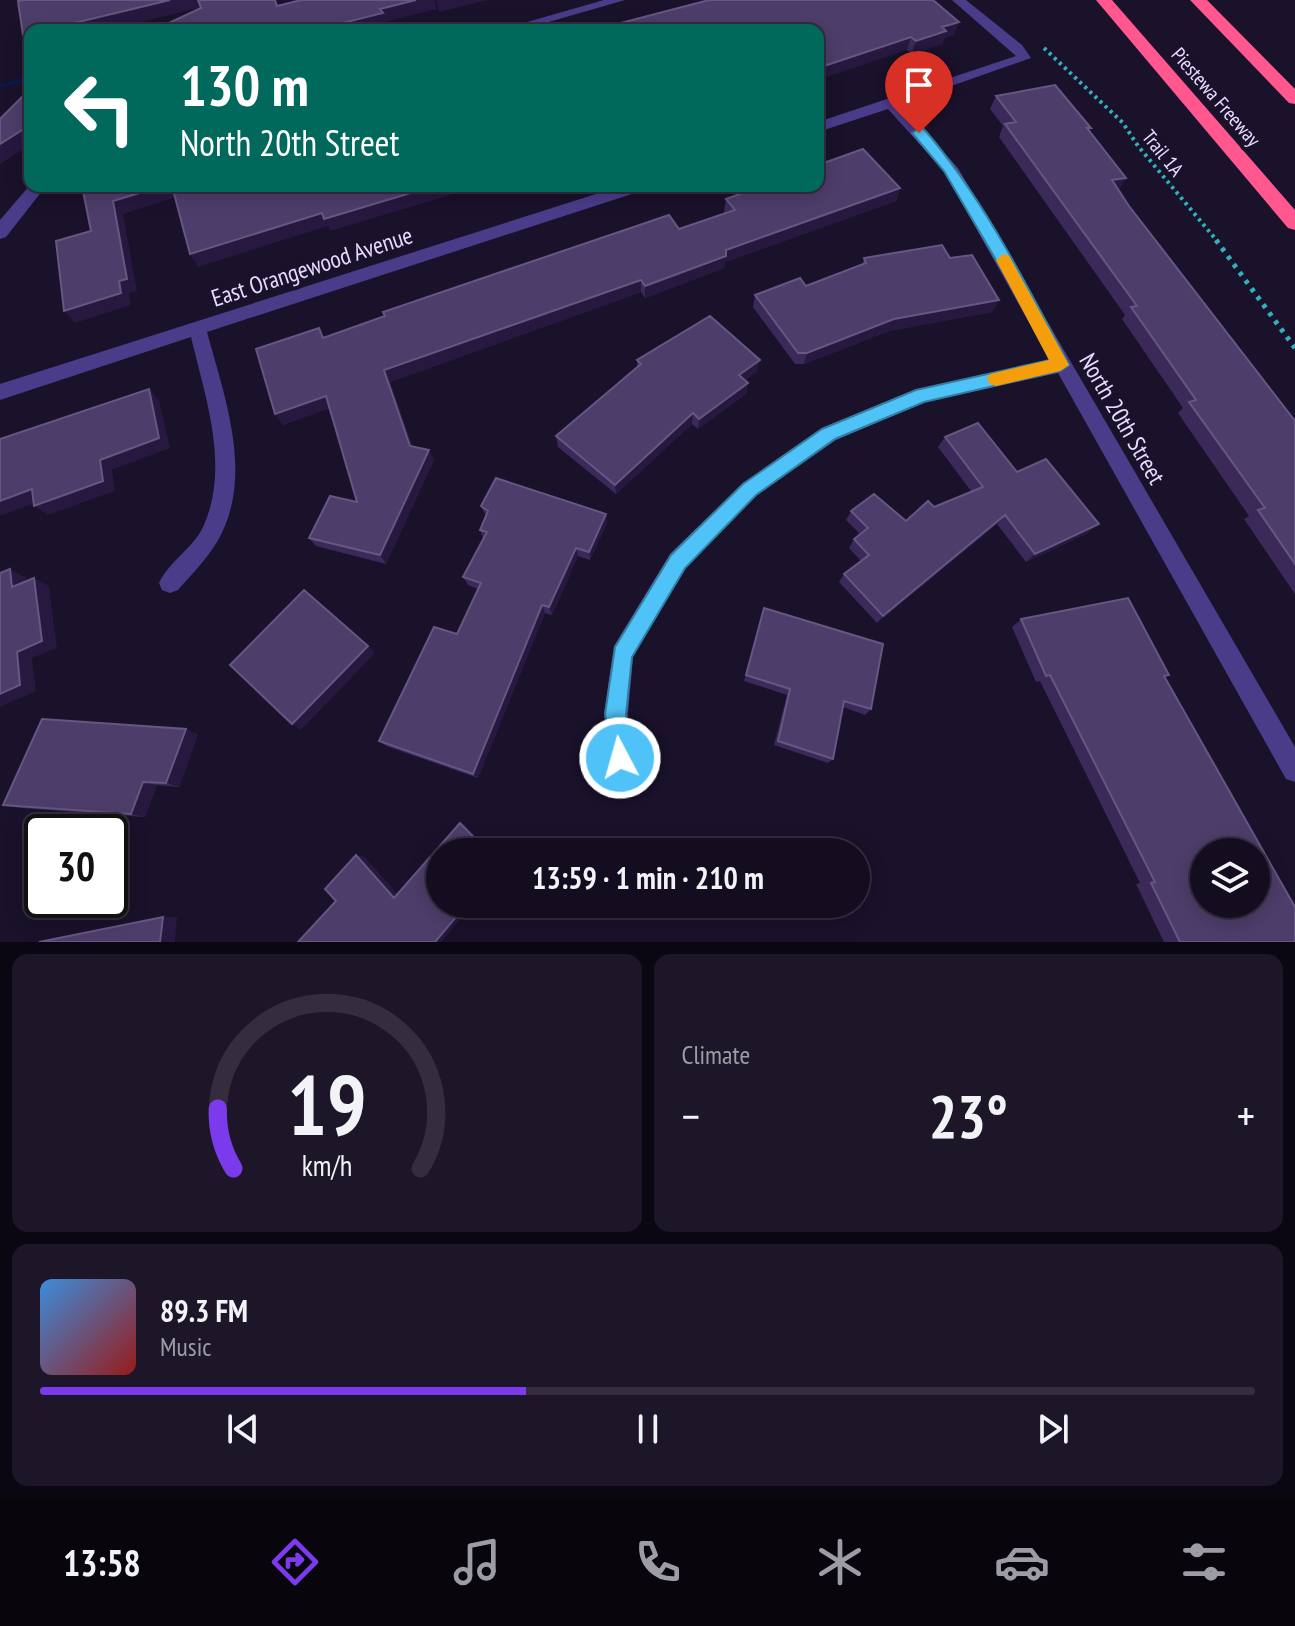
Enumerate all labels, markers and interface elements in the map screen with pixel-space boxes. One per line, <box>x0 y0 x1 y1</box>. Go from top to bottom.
street label: Piestewa Freeway <box>1166 42 1267 152</box>
text: 130 m <box>180 49 309 121</box>
pin <box>885 51 953 133</box>
icon: left <box>48 56 152 160</box>
icon: arrive <box>897 63 941 107</box>
text: North 20th Street <box>180 119 399 166</box>
street label: Trail 1A <box>1136 124 1190 182</box>
street label: East Orangewood Avenue <box>207 219 416 314</box>
street label: North 20th Street <box>1072 348 1173 490</box>
position arrow <box>578 716 662 800</box>
speed limit sign: 30 <box>24 814 128 918</box>
map controls <box>1190 838 1270 918</box>
button: layers <box>1190 838 1270 918</box>
text: 13:59 · 1 min · 210 m <box>532 858 764 897</box>
text: Climate <box>682 1038 750 1071</box>
text: 19 <box>287 1050 367 1158</box>
text: 23° <box>929 1077 1008 1155</box>
text: − <box>682 1087 700 1144</box>
text: + <box>1237 1087 1255 1144</box>
text: km/h <box>301 1147 352 1184</box>
text: 89.3 FM <box>160 1291 248 1330</box>
text: Music <box>160 1330 212 1363</box>
icon: previous <box>221 1407 265 1451</box>
icon: pause <box>626 1407 670 1451</box>
icon: next <box>1031 1407 1075 1451</box>
icon: directions <box>267 1534 323 1590</box>
icon: music <box>449 1534 505 1590</box>
icon: phone <box>630 1534 686 1590</box>
icon: climate <box>812 1534 868 1590</box>
icon: car <box>994 1534 1050 1590</box>
icon: filters <box>1176 1534 1232 1590</box>
text: 13:58 <box>63 1539 141 1586</box>

